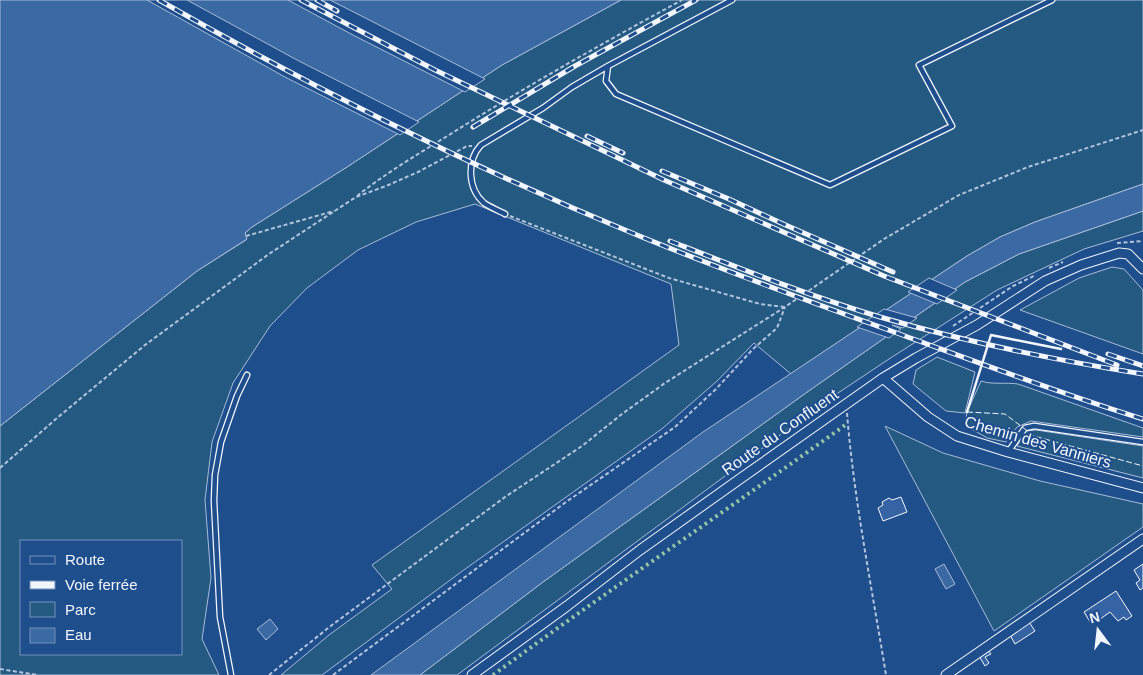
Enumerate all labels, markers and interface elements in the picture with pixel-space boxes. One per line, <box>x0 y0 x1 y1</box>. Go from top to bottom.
street label: Route du Confluent <box>719 385 842 479</box>
street label: Chemin des Vanniers <box>963 413 1113 471</box>
legend <box>20 540 182 655</box>
text: Route <box>65 551 105 568</box>
text: Voie ferrée <box>65 576 138 593</box>
text: Parc <box>65 601 96 618</box>
north arrow <box>1073 605 1123 655</box>
text: N <box>1088 608 1102 626</box>
text: Eau <box>65 626 92 643</box>

